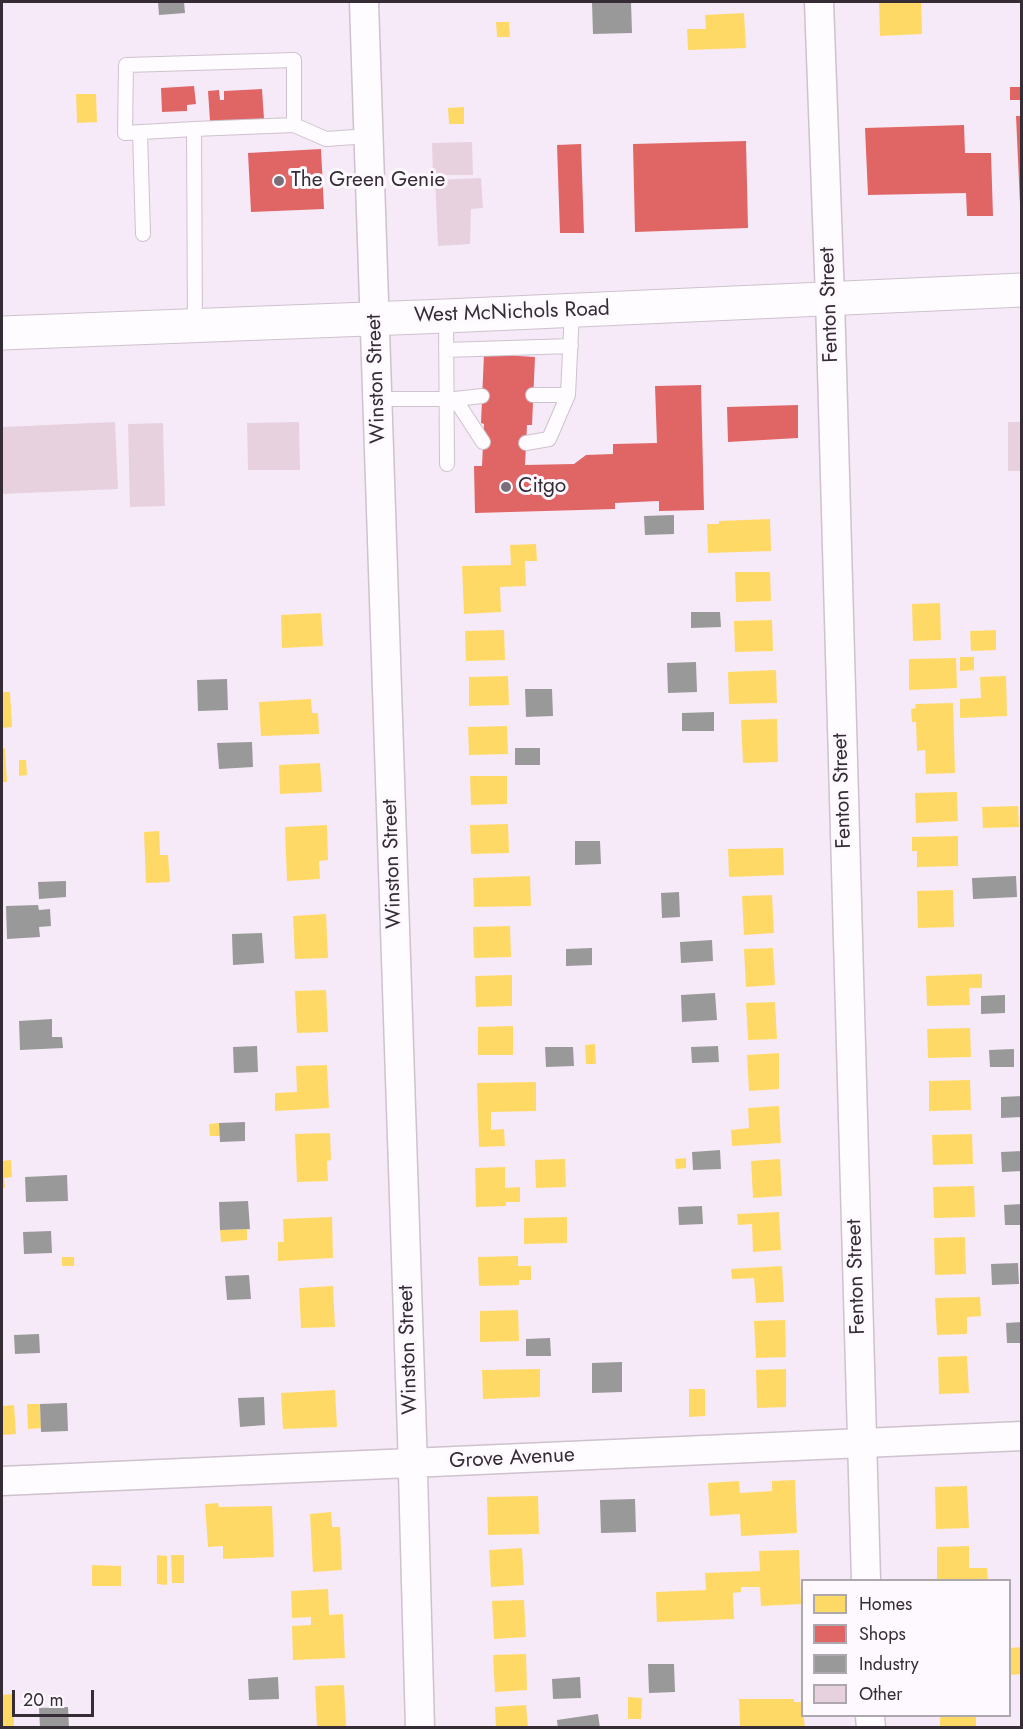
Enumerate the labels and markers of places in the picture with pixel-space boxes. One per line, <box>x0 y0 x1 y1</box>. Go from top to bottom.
place label: The Green Genie <box>291 168 445 194</box>
marker: The Green Genie <box>272 174 286 188</box>
place label: Citgo <box>518 474 566 500</box>
marker: Citgo <box>499 480 513 494</box>

